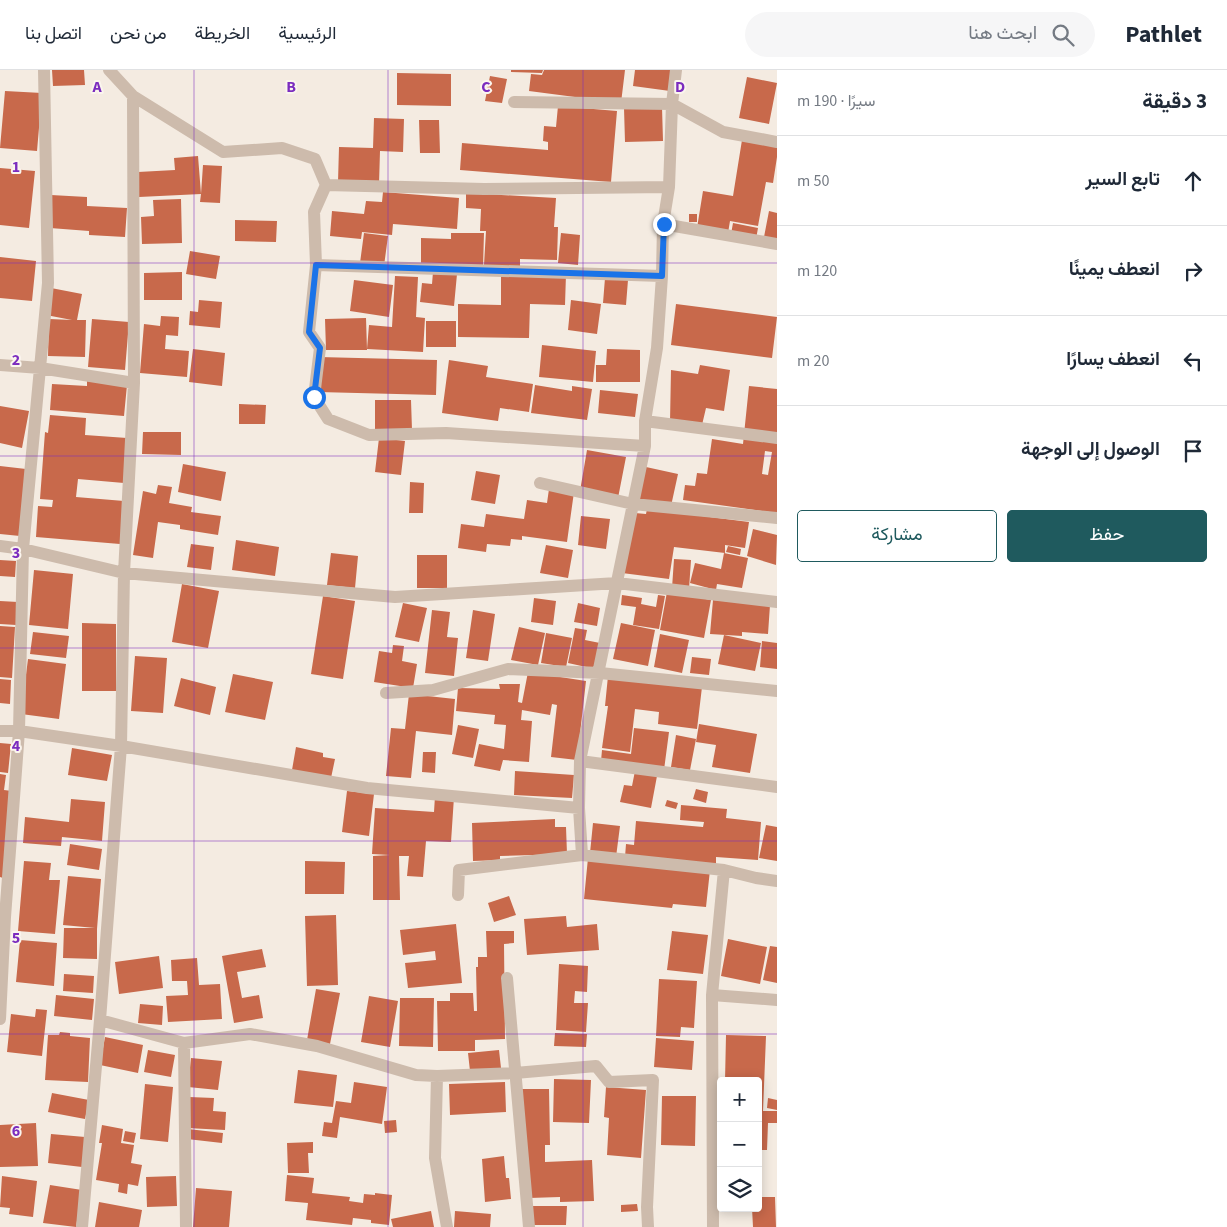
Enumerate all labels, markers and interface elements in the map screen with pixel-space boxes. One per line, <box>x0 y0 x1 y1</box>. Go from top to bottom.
search box <box>745 12 1095 57</box>
text: Pathlet <box>1125 17 1202 52</box>
text: ابحث هنا <box>968 20 1037 47</box>
text: اتصل بنا <box>25 21 82 46</box>
text: من نحن <box>110 21 167 46</box>
text: الخريطة <box>195 21 250 46</box>
text: الرئيسية <box>278 21 336 46</box>
icon: search <box>1049 21 1077 49</box>
text: A <box>91 76 102 98</box>
text: B <box>286 76 296 98</box>
text: C <box>481 76 491 98</box>
text: D <box>675 76 685 98</box>
text: 3 دقيقة <box>1142 86 1207 116</box>
text: سيرًا · 190 m <box>797 90 875 112</box>
text: 1 <box>12 156 20 178</box>
text: تابع السير <box>1085 166 1160 193</box>
icon: ahead <box>1179 167 1207 195</box>
text: 50 m <box>797 170 829 192</box>
route end <box>653 213 676 236</box>
text: انعطف يمينًا <box>1069 256 1160 283</box>
icon: right <box>1179 257 1207 285</box>
text: 120 m <box>797 260 837 282</box>
text: انعطف يسارًا <box>1066 346 1160 373</box>
icon: left <box>1179 347 1207 375</box>
text: 2 <box>12 349 20 371</box>
text: 20 m <box>797 350 829 372</box>
route start <box>303 386 326 409</box>
text: الوصول إلى الوجهة <box>1021 436 1160 463</box>
icon: arrive <box>1179 437 1207 465</box>
button: مشاركة <box>797 510 997 562</box>
button: حفظ <box>1007 510 1207 562</box>
text: 3 <box>12 542 20 564</box>
text: 4 <box>12 735 21 757</box>
text: 5 <box>12 927 20 949</box>
map controls <box>717 1077 762 1212</box>
button: + <box>717 1077 762 1122</box>
text: 6 <box>12 1120 20 1142</box>
button: − <box>717 1122 762 1167</box>
button: layers <box>717 1167 762 1212</box>

